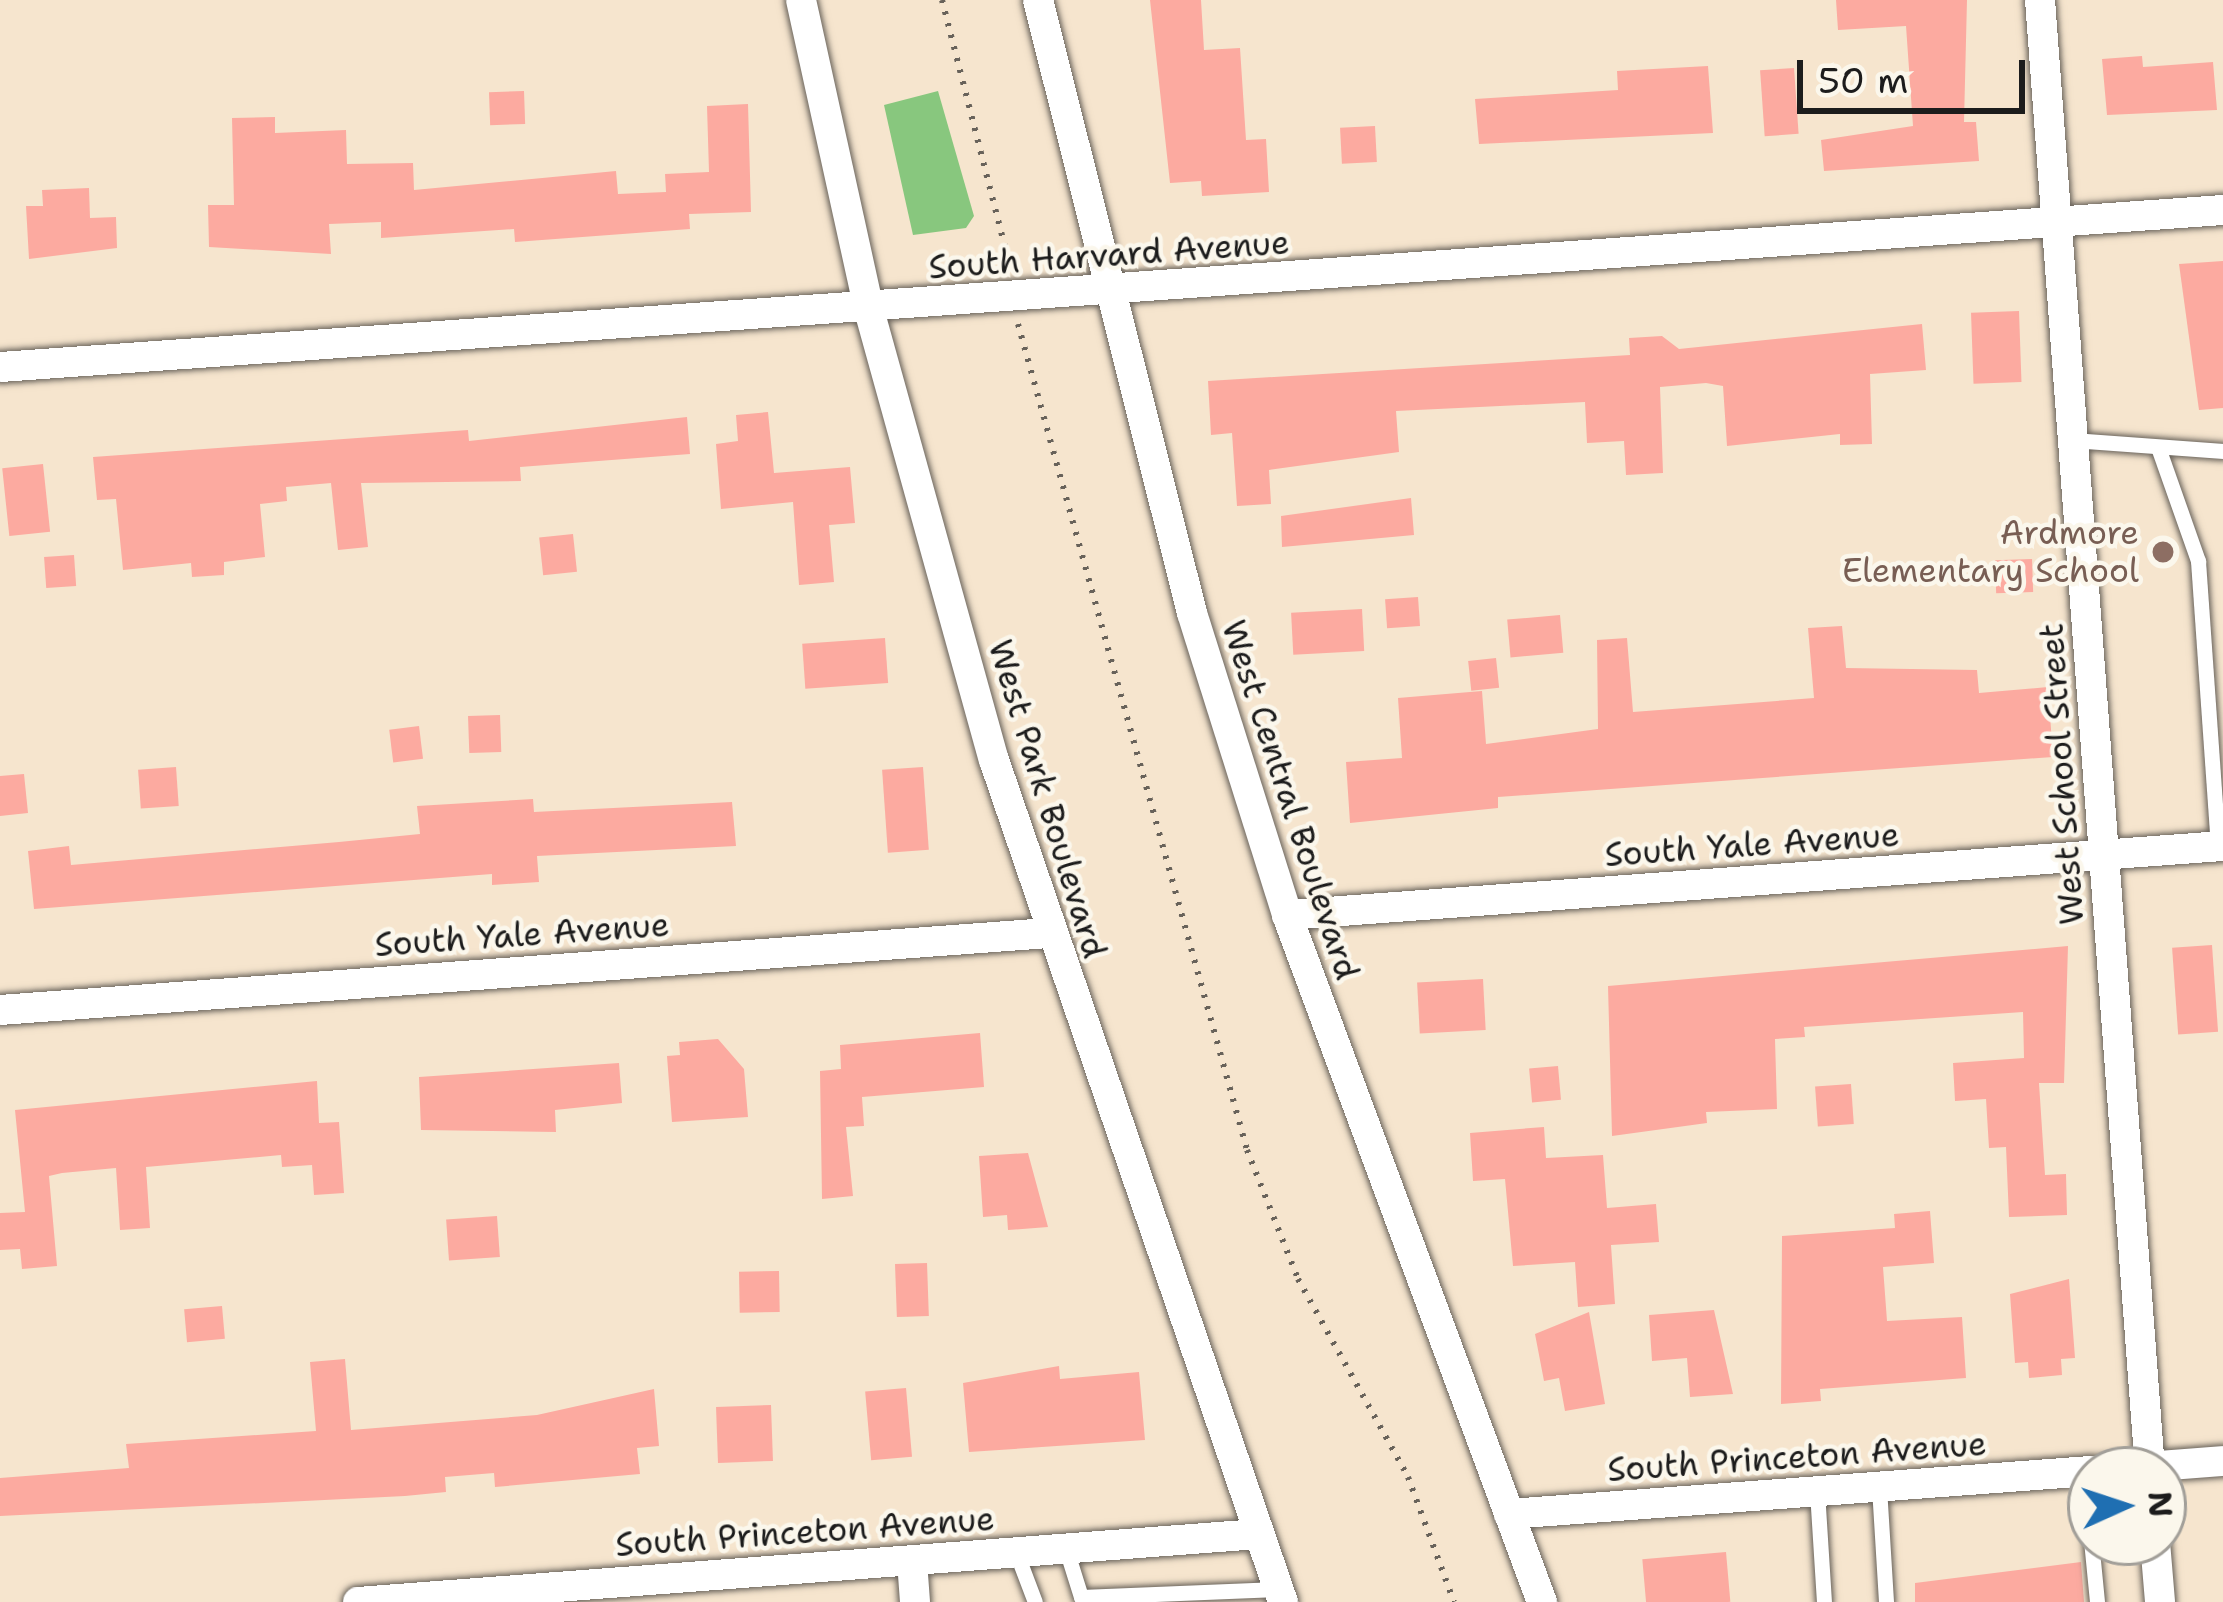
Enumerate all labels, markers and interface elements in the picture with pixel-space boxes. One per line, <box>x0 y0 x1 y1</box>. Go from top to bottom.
scale bar <box>1803 36 2031 110</box>
text: 50 m <box>1818 56 1908 105</box>
street label: South Harvard Avenue <box>927 223 1291 287</box>
place label: Ardmore Elementary School <box>1842 513 2139 591</box>
marker: Ardmore Elementary School <box>2150 539 2176 565</box>
street label: West Central Boulevard <box>1213 615 1367 985</box>
street label: West School Street <box>2032 622 2092 926</box>
street label: West Park Boulevard <box>980 635 1114 963</box>
street label: South Yale Avenue <box>1603 815 1901 875</box>
street label: South Yale Avenue <box>373 905 671 965</box>
street label: South Princeton Avenue <box>1606 1424 1988 1490</box>
north arrow <box>2067 1446 2187 1566</box>
text: N <box>2137 1490 2184 1518</box>
street label: South Princeton Avenue <box>614 1499 996 1565</box>

